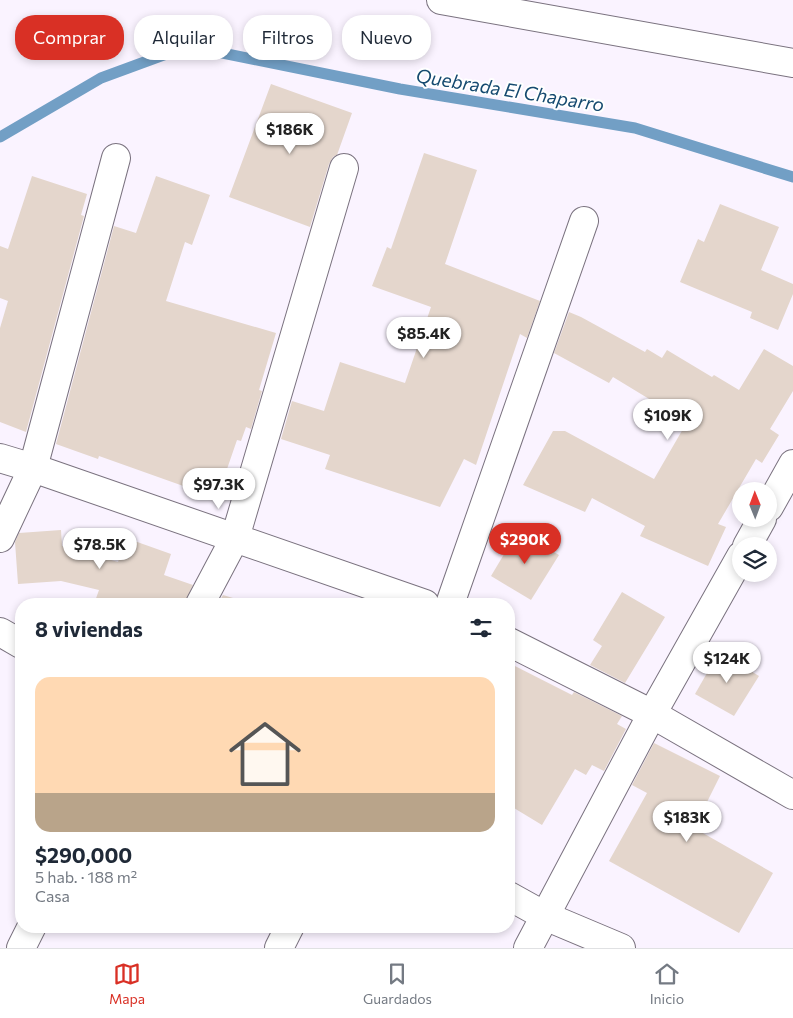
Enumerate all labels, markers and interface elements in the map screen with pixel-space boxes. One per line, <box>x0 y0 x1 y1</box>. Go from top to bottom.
chip: Comprar <box>15 15 124 60</box>
chip: Alquilar <box>134 15 233 60</box>
chip: Filtros <box>243 15 332 60</box>
chip: Nuevo <box>342 15 431 60</box>
water label: Quebrada El Chaparro <box>414 63 606 116</box>
pin: $186K <box>255 112 325 155</box>
text: $186K <box>266 119 314 138</box>
pin: $85.4K <box>383 316 465 359</box>
text: $85.4K <box>397 323 451 342</box>
pin: $109K <box>633 398 703 441</box>
text: $109K <box>644 405 692 424</box>
pin: $97.3K <box>178 468 260 510</box>
text: $97.3K <box>193 474 245 493</box>
north arrow <box>732 482 778 528</box>
map controls <box>732 482 777 582</box>
pin: $290K <box>490 522 560 565</box>
pin: $78.5K <box>59 528 141 570</box>
text: $290K <box>500 529 550 548</box>
text: $78.5K <box>74 534 126 553</box>
button: layers <box>732 537 777 582</box>
icon: filters <box>467 614 495 642</box>
text: 8 viviendas <box>35 616 143 641</box>
pin: $124K <box>692 642 762 684</box>
text: $124K <box>704 648 750 667</box>
icon: home <box>220 709 310 799</box>
pin: $183K <box>652 800 722 843</box>
text: $183K <box>664 807 710 826</box>
text: $290,000 <box>35 842 132 867</box>
text: 5 hab. · 188 m² <box>35 867 137 886</box>
text: Casa <box>35 886 70 905</box>
tab: Mapa <box>109 960 145 1007</box>
tab: Guardados <box>363 960 432 1007</box>
tab: Inicio <box>650 960 684 1007</box>

